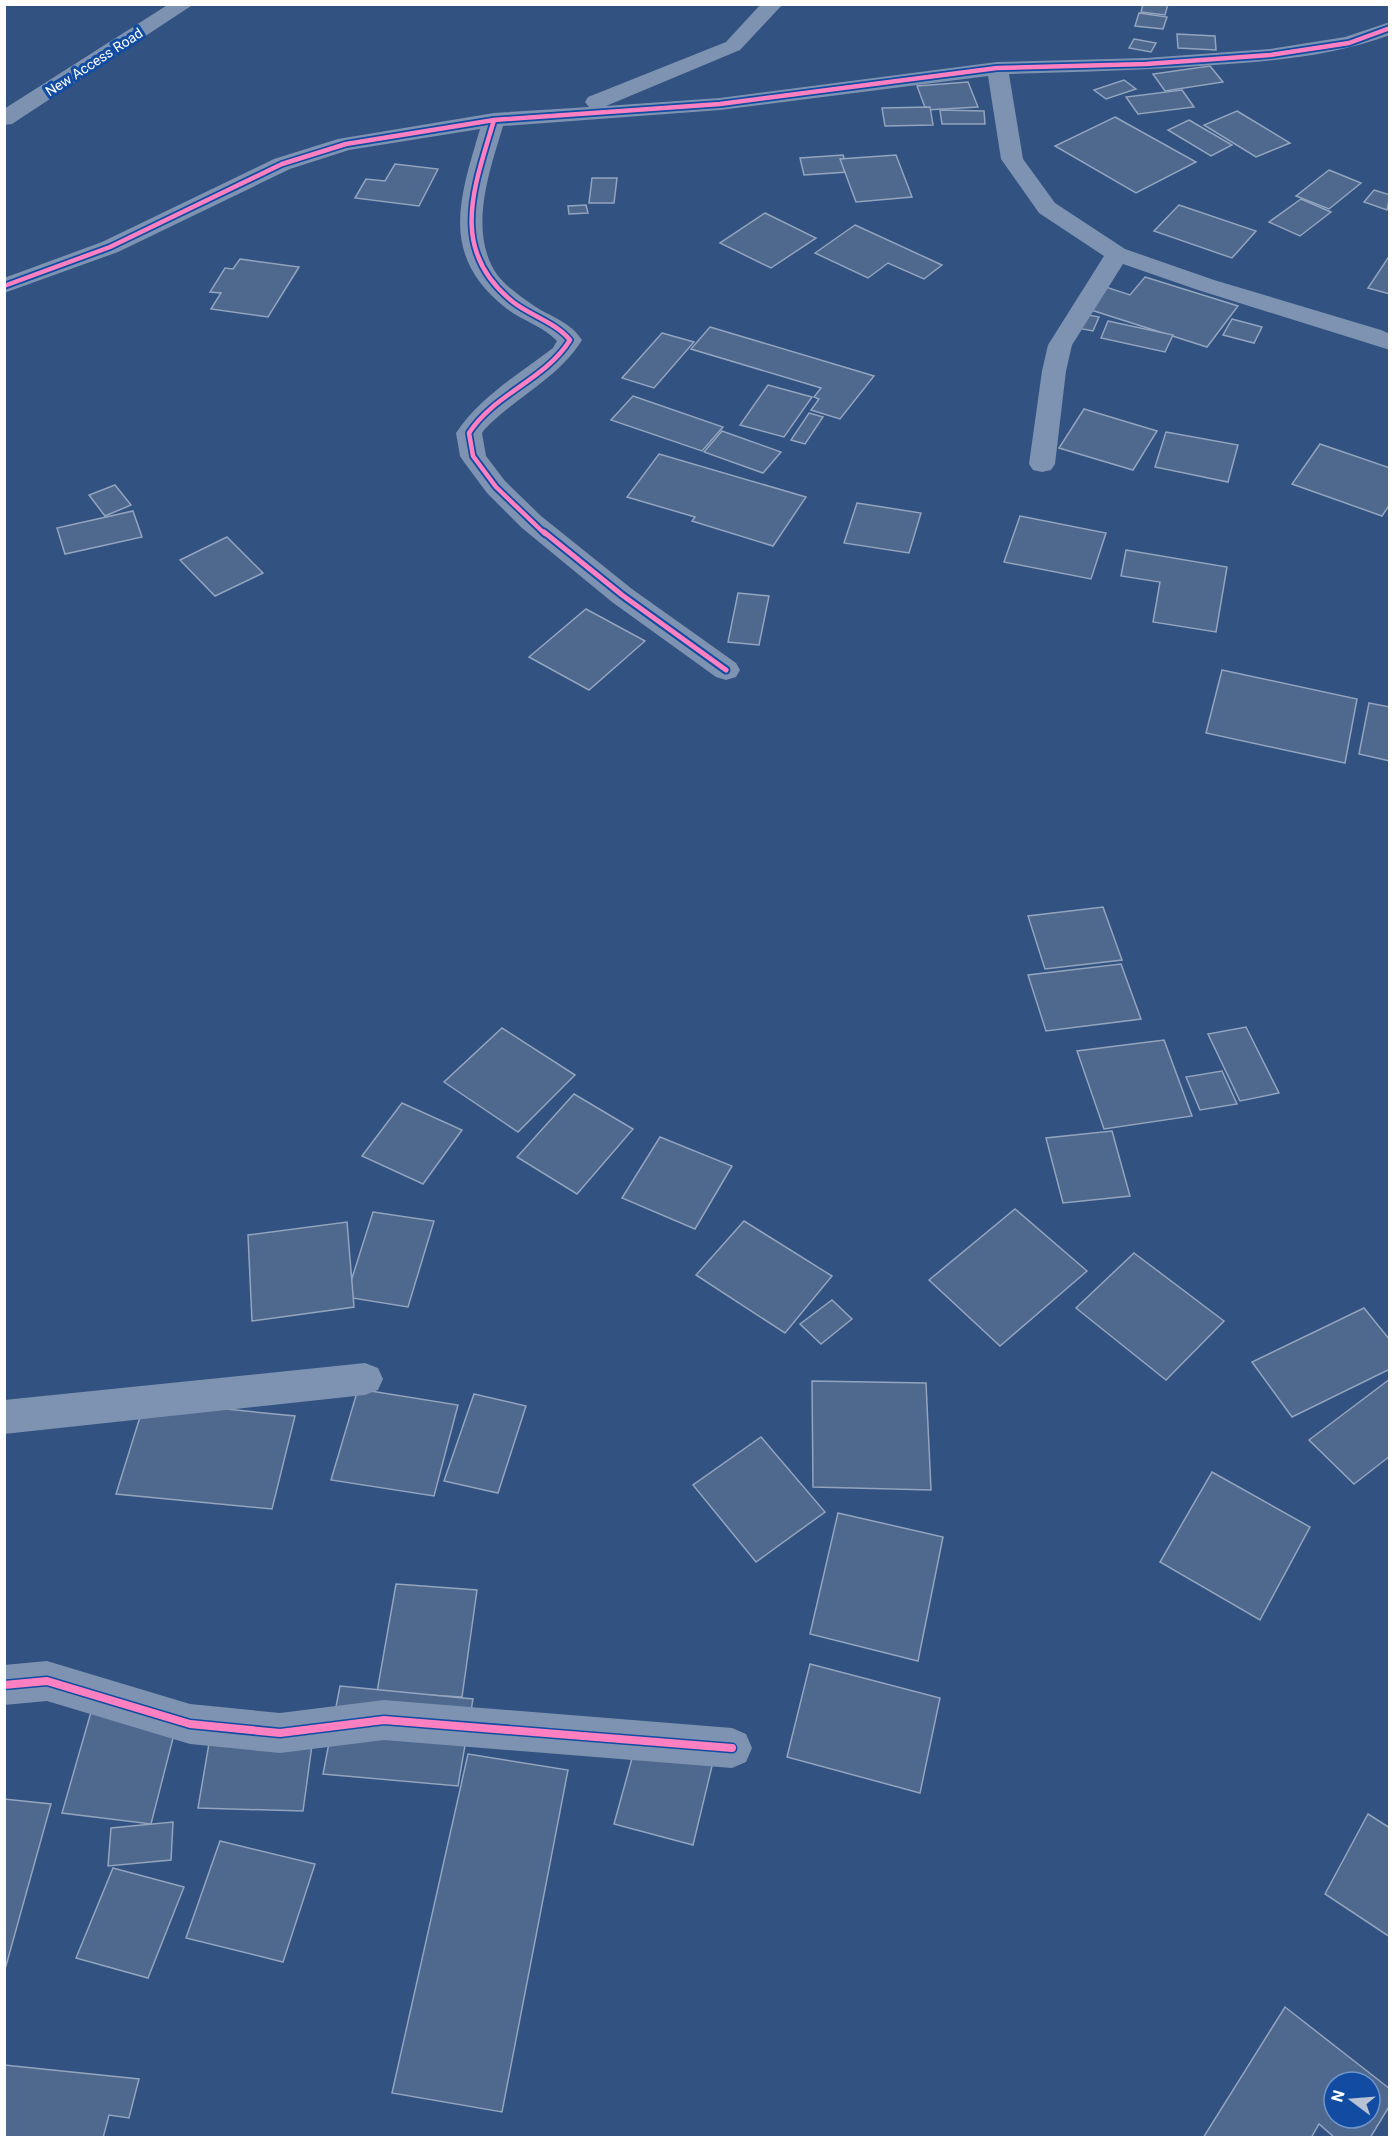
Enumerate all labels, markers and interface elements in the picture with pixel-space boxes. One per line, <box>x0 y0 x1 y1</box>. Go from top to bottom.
street label: New Access Road <box>42 25 146 99</box>
north arrow <box>1322 2070 1382 2130</box>
text: N <box>1327 2088 1349 2104</box>

